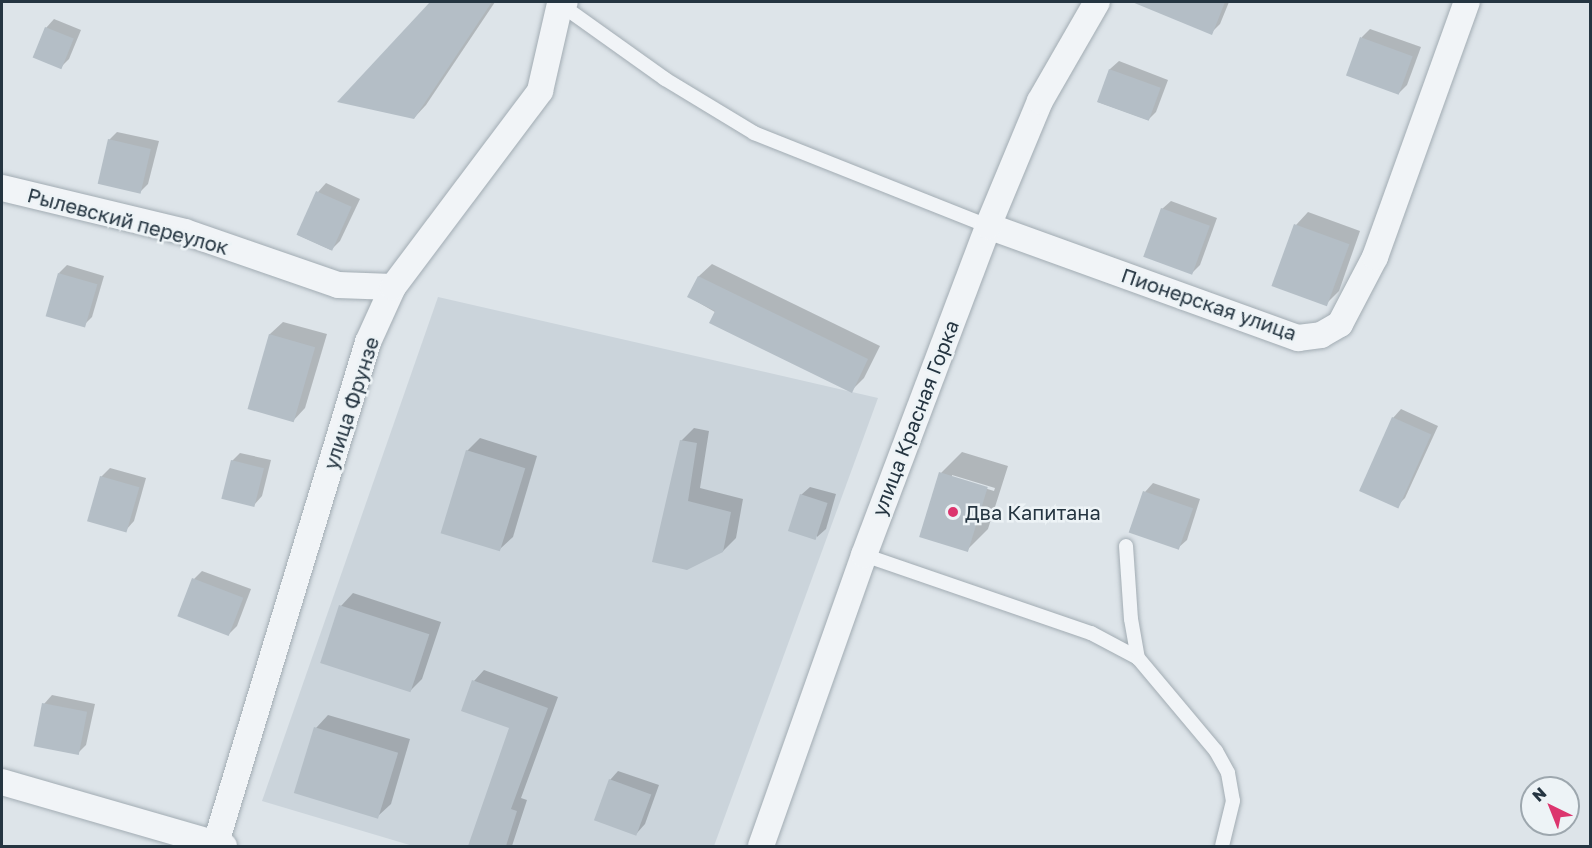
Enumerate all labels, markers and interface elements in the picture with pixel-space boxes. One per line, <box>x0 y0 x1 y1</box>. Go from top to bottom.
street label: Рылевский переулок <box>25 183 231 259</box>
street label: Пионерская улица <box>1118 263 1300 345</box>
street label: улица Красная Горка <box>867 317 963 519</box>
street label: улица Фрунзе <box>318 334 384 472</box>
place label: Два Капитана <box>965 500 1101 524</box>
marker: Два Капитана <box>946 505 960 519</box>
north arrow <box>1520 776 1580 836</box>
text: N <box>1528 783 1550 806</box>

